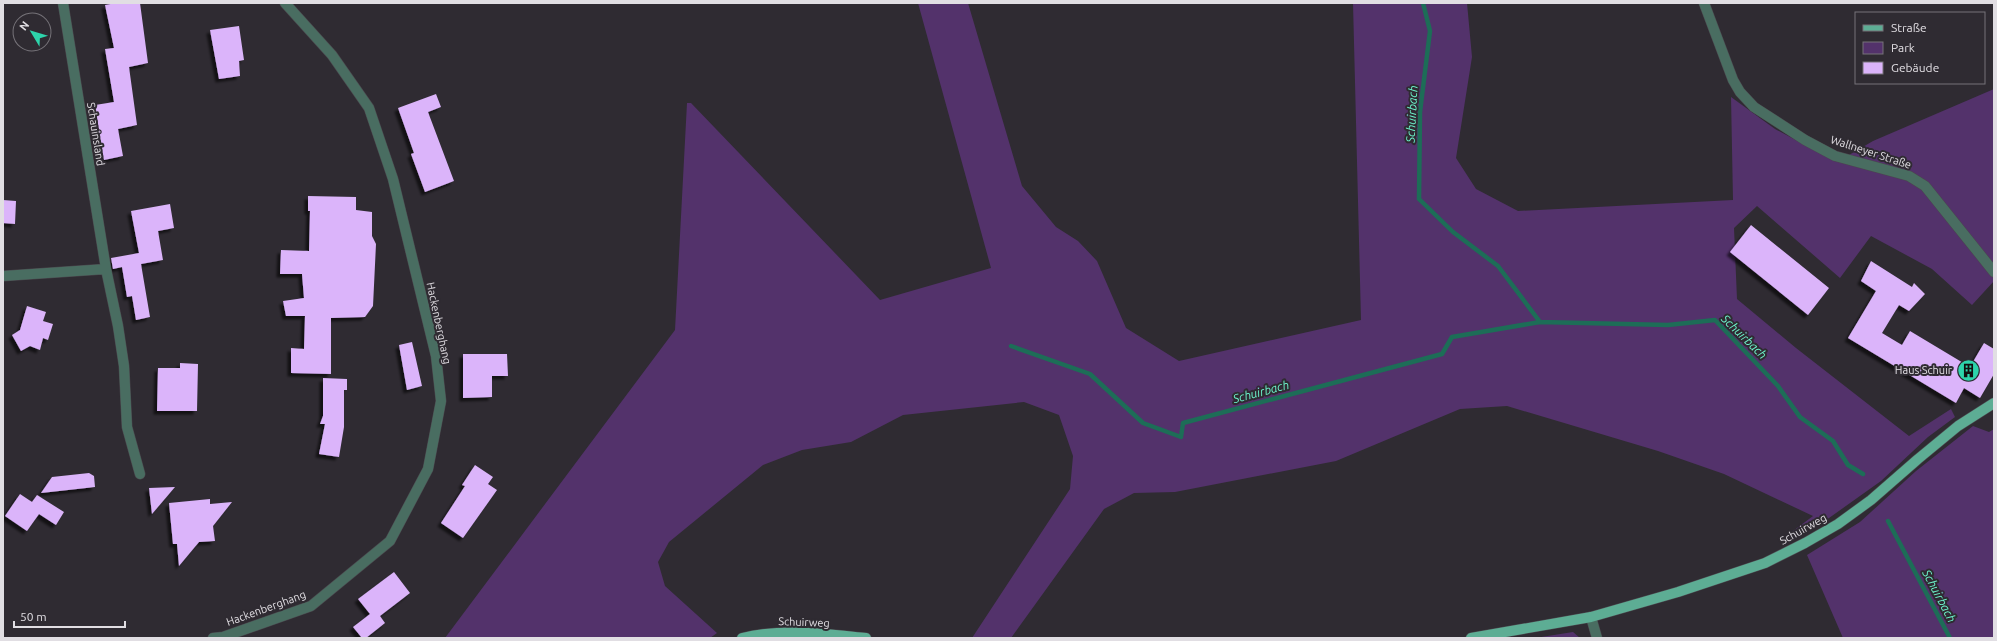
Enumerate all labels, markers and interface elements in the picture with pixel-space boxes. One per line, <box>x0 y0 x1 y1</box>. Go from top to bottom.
north arrow <box>12 12 52 52</box>
legend <box>1855 12 1985 84</box>
text: N <box>17 19 31 33</box>
text: Straße <box>1891 21 1927 34</box>
text: Park <box>1891 41 1915 54</box>
text: Gebäude <box>1891 61 1939 74</box>
water label: Schuirbach <box>1403 85 1419 144</box>
street label: Schauinsland <box>85 101 107 167</box>
street label: Wallneyer Straße <box>1829 133 1913 171</box>
street label: Hackenberghang <box>424 281 454 365</box>
water label: Schuirbach <box>1718 311 1770 361</box>
building icon: Haus Schuir <box>1955 357 1981 383</box>
place label: Haus Schuir <box>1895 364 1953 376</box>
water label: Schuirbach <box>1230 378 1290 406</box>
street label: Schuirweg <box>1778 511 1828 547</box>
water label: Schuirbach <box>1920 566 1959 624</box>
street label: Hackenberghang <box>225 588 307 628</box>
scale bar <box>14 603 125 629</box>
text: 50 m <box>20 610 47 623</box>
street label: Schuirweg <box>778 615 830 629</box>

